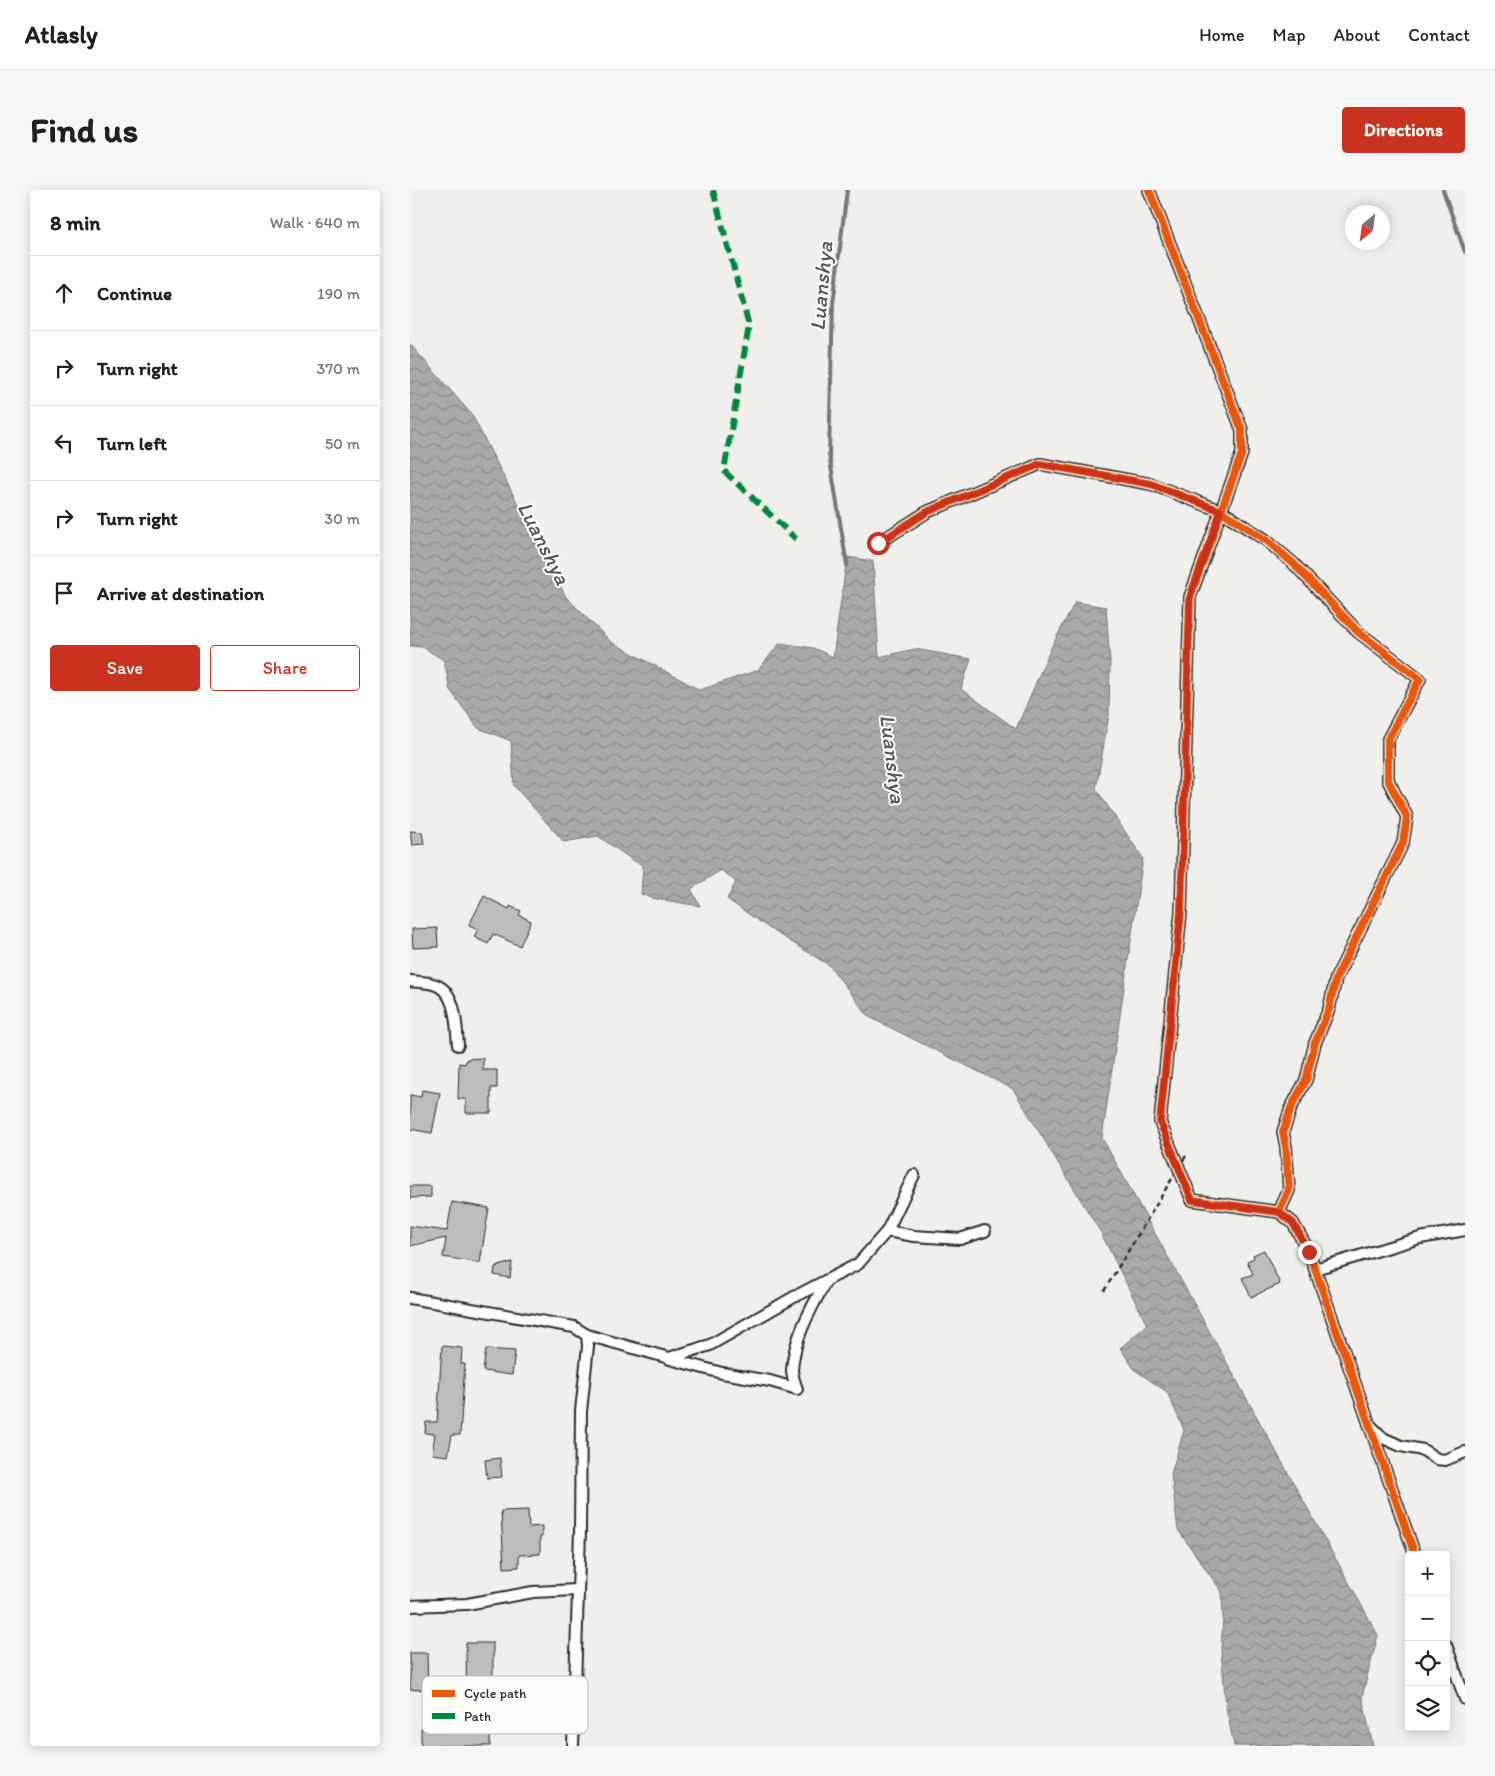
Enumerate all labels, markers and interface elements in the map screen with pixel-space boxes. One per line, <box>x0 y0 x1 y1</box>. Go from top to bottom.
text: Atlasly <box>25 20 98 49</box>
text: Home <box>1199 24 1245 46</box>
text: Map <box>1273 24 1306 46</box>
text: About <box>1334 24 1380 46</box>
text: Contact <box>1408 24 1470 46</box>
button: Directions <box>1342 107 1465 153</box>
text: Find us <box>30 109 138 151</box>
north arrow <box>1345 205 1390 250</box>
text: 8 min <box>50 210 100 235</box>
text: Walk · 640 m <box>270 213 360 232</box>
water label: Luanshya <box>804 240 838 332</box>
icon: ahead <box>50 279 78 307</box>
text: Continue <box>97 282 172 305</box>
text: 190 m <box>317 284 360 303</box>
icon: right <box>50 354 78 382</box>
text: Turn right <box>97 357 178 380</box>
text: 370 m <box>316 359 360 378</box>
icon: left <box>50 429 78 457</box>
text: Turn left <box>97 432 167 455</box>
text: 50 m <box>325 434 360 453</box>
water label: Luanshya <box>512 497 577 590</box>
icon: right <box>50 504 78 532</box>
text: Turn right <box>97 507 178 530</box>
text: 30 m <box>324 509 360 528</box>
route start <box>867 532 890 555</box>
icon: arrive <box>50 579 78 607</box>
text: Arrive at destination <box>97 582 264 605</box>
button: Save <box>50 645 200 691</box>
button: Share <box>210 645 360 691</box>
water label: Luanshya <box>874 713 912 806</box>
route end <box>1298 1241 1321 1264</box>
map controls <box>1405 1551 1450 1731</box>
button: + <box>1405 1551 1450 1596</box>
button: − <box>1405 1596 1450 1641</box>
button: locate <box>1405 1641 1450 1686</box>
legend <box>422 1676 588 1734</box>
text: Cycle path <box>464 1685 527 1702</box>
button: layers <box>1405 1686 1450 1731</box>
text: Path <box>464 1708 491 1725</box>

